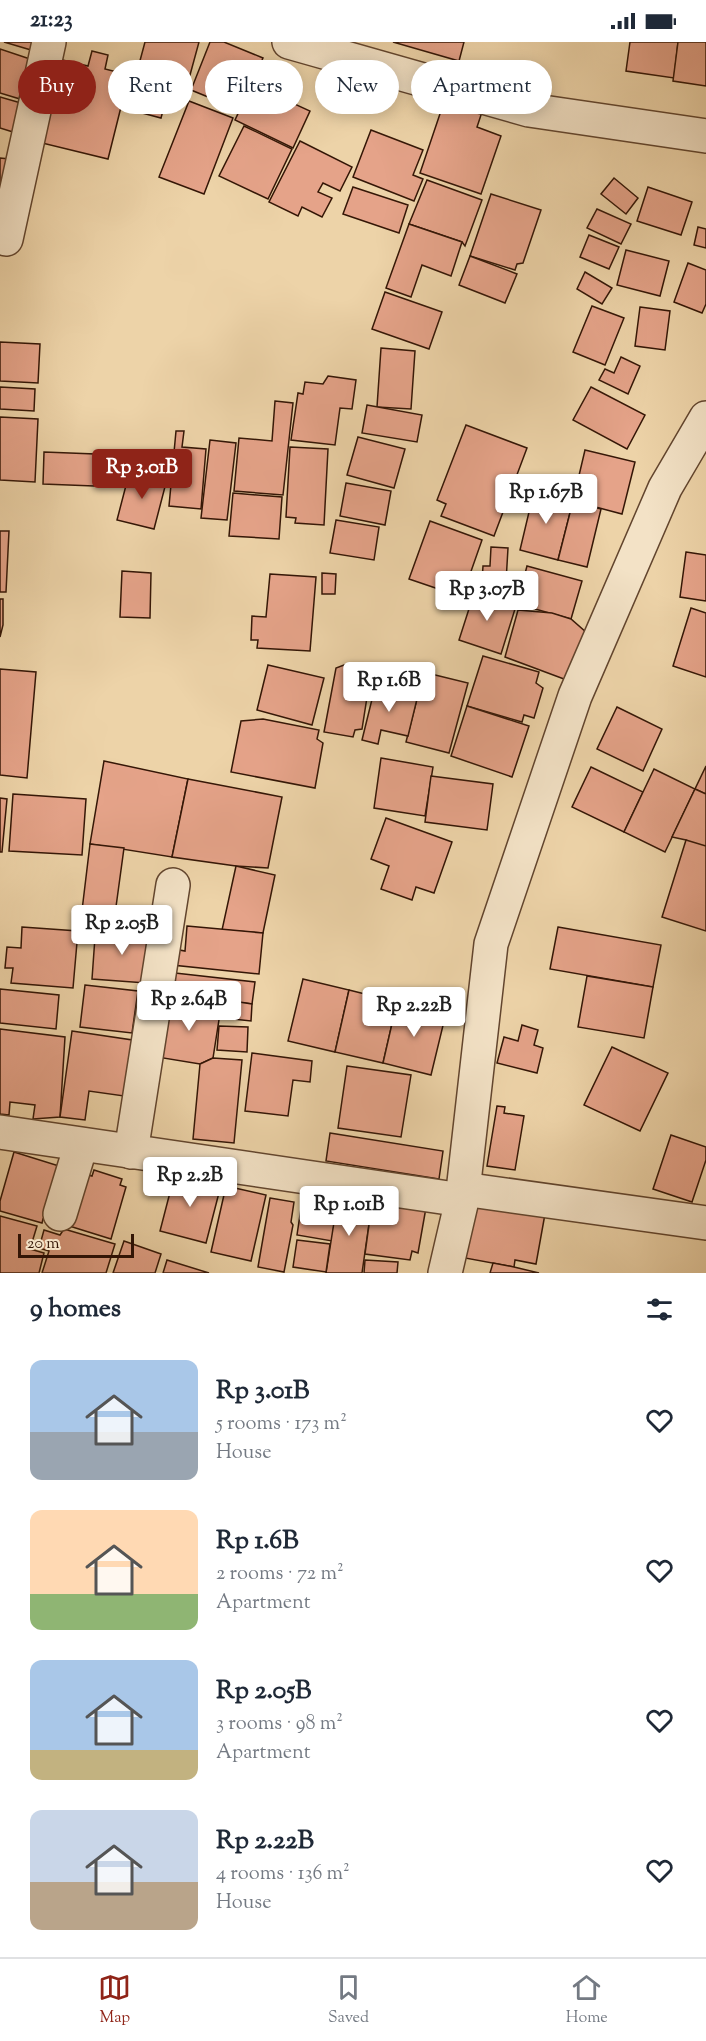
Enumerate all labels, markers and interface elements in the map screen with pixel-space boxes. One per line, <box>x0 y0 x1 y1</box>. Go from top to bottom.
text: 21:23 <box>30 5 73 37</box>
chip: Buy <box>18 60 96 114</box>
chip: Rent <box>108 60 193 114</box>
chip: Filters <box>205 60 303 114</box>
chip: New <box>315 60 399 114</box>
chip: Apartment <box>411 60 552 114</box>
pin: Rp 3.01B <box>80 449 204 500</box>
text: Rp 3.01B <box>106 454 178 483</box>
pin: Rp 1.67B <box>484 474 608 525</box>
text: Rp 1.67B <box>509 479 583 508</box>
pin: Rp 3.07B <box>425 571 549 622</box>
text: Rp 3.07B <box>449 576 525 605</box>
pin: Rp 1.6B <box>334 662 444 713</box>
text: Rp 1.6B <box>357 667 421 696</box>
pin: Rp 2.05B <box>60 905 184 956</box>
text: Rp 2.05B <box>85 910 159 939</box>
pin: Rp 2.64B <box>127 981 251 1032</box>
text: Rp 2.64B <box>151 986 227 1015</box>
pin: Rp 2.22B <box>352 987 476 1038</box>
text: Rp 2.22B <box>376 992 452 1021</box>
pin: Rp 2.2B <box>135 1157 245 1208</box>
text: Rp 2.2B <box>157 1162 223 1191</box>
pin: Rp 1.01B <box>287 1186 411 1237</box>
text: Rp 1.01B <box>314 1191 384 1220</box>
scale bar <box>18 1231 134 1258</box>
text: 20 m <box>27 1233 60 1256</box>
text: 9 homes <box>30 1291 121 1328</box>
icon: filters <box>643 1293 676 1326</box>
text: Rp 3.01B <box>216 1373 309 1410</box>
icon: home <box>78 1384 150 1456</box>
icon: heart <box>643 1404 676 1437</box>
text: 5 rooms · 173 m² <box>216 1410 347 1439</box>
text: House <box>216 1439 271 1468</box>
text: Rp 1.6B <box>216 1523 299 1560</box>
icon: home <box>78 1534 150 1606</box>
icon: heart <box>643 1554 676 1587</box>
text: 2 rooms · 72 m² <box>216 1560 344 1589</box>
text: Apartment <box>216 1589 311 1618</box>
text: Rp 2.05B <box>216 1673 311 1710</box>
icon: home <box>78 1684 150 1756</box>
icon: heart <box>643 1704 676 1737</box>
text: 3 rooms · 98 m² <box>216 1710 343 1739</box>
text: Apartment <box>216 1739 311 1768</box>
text: Rp 2.22B <box>216 1823 314 1860</box>
icon: home <box>78 1834 150 1906</box>
icon: heart <box>643 1854 676 1887</box>
text: 4 rooms · 136 m² <box>216 1860 350 1889</box>
text: House <box>216 1889 271 1918</box>
tab: Map <box>98 1971 131 2030</box>
tab: Saved <box>328 1971 369 2030</box>
tab: Home <box>566 1971 608 2030</box>

